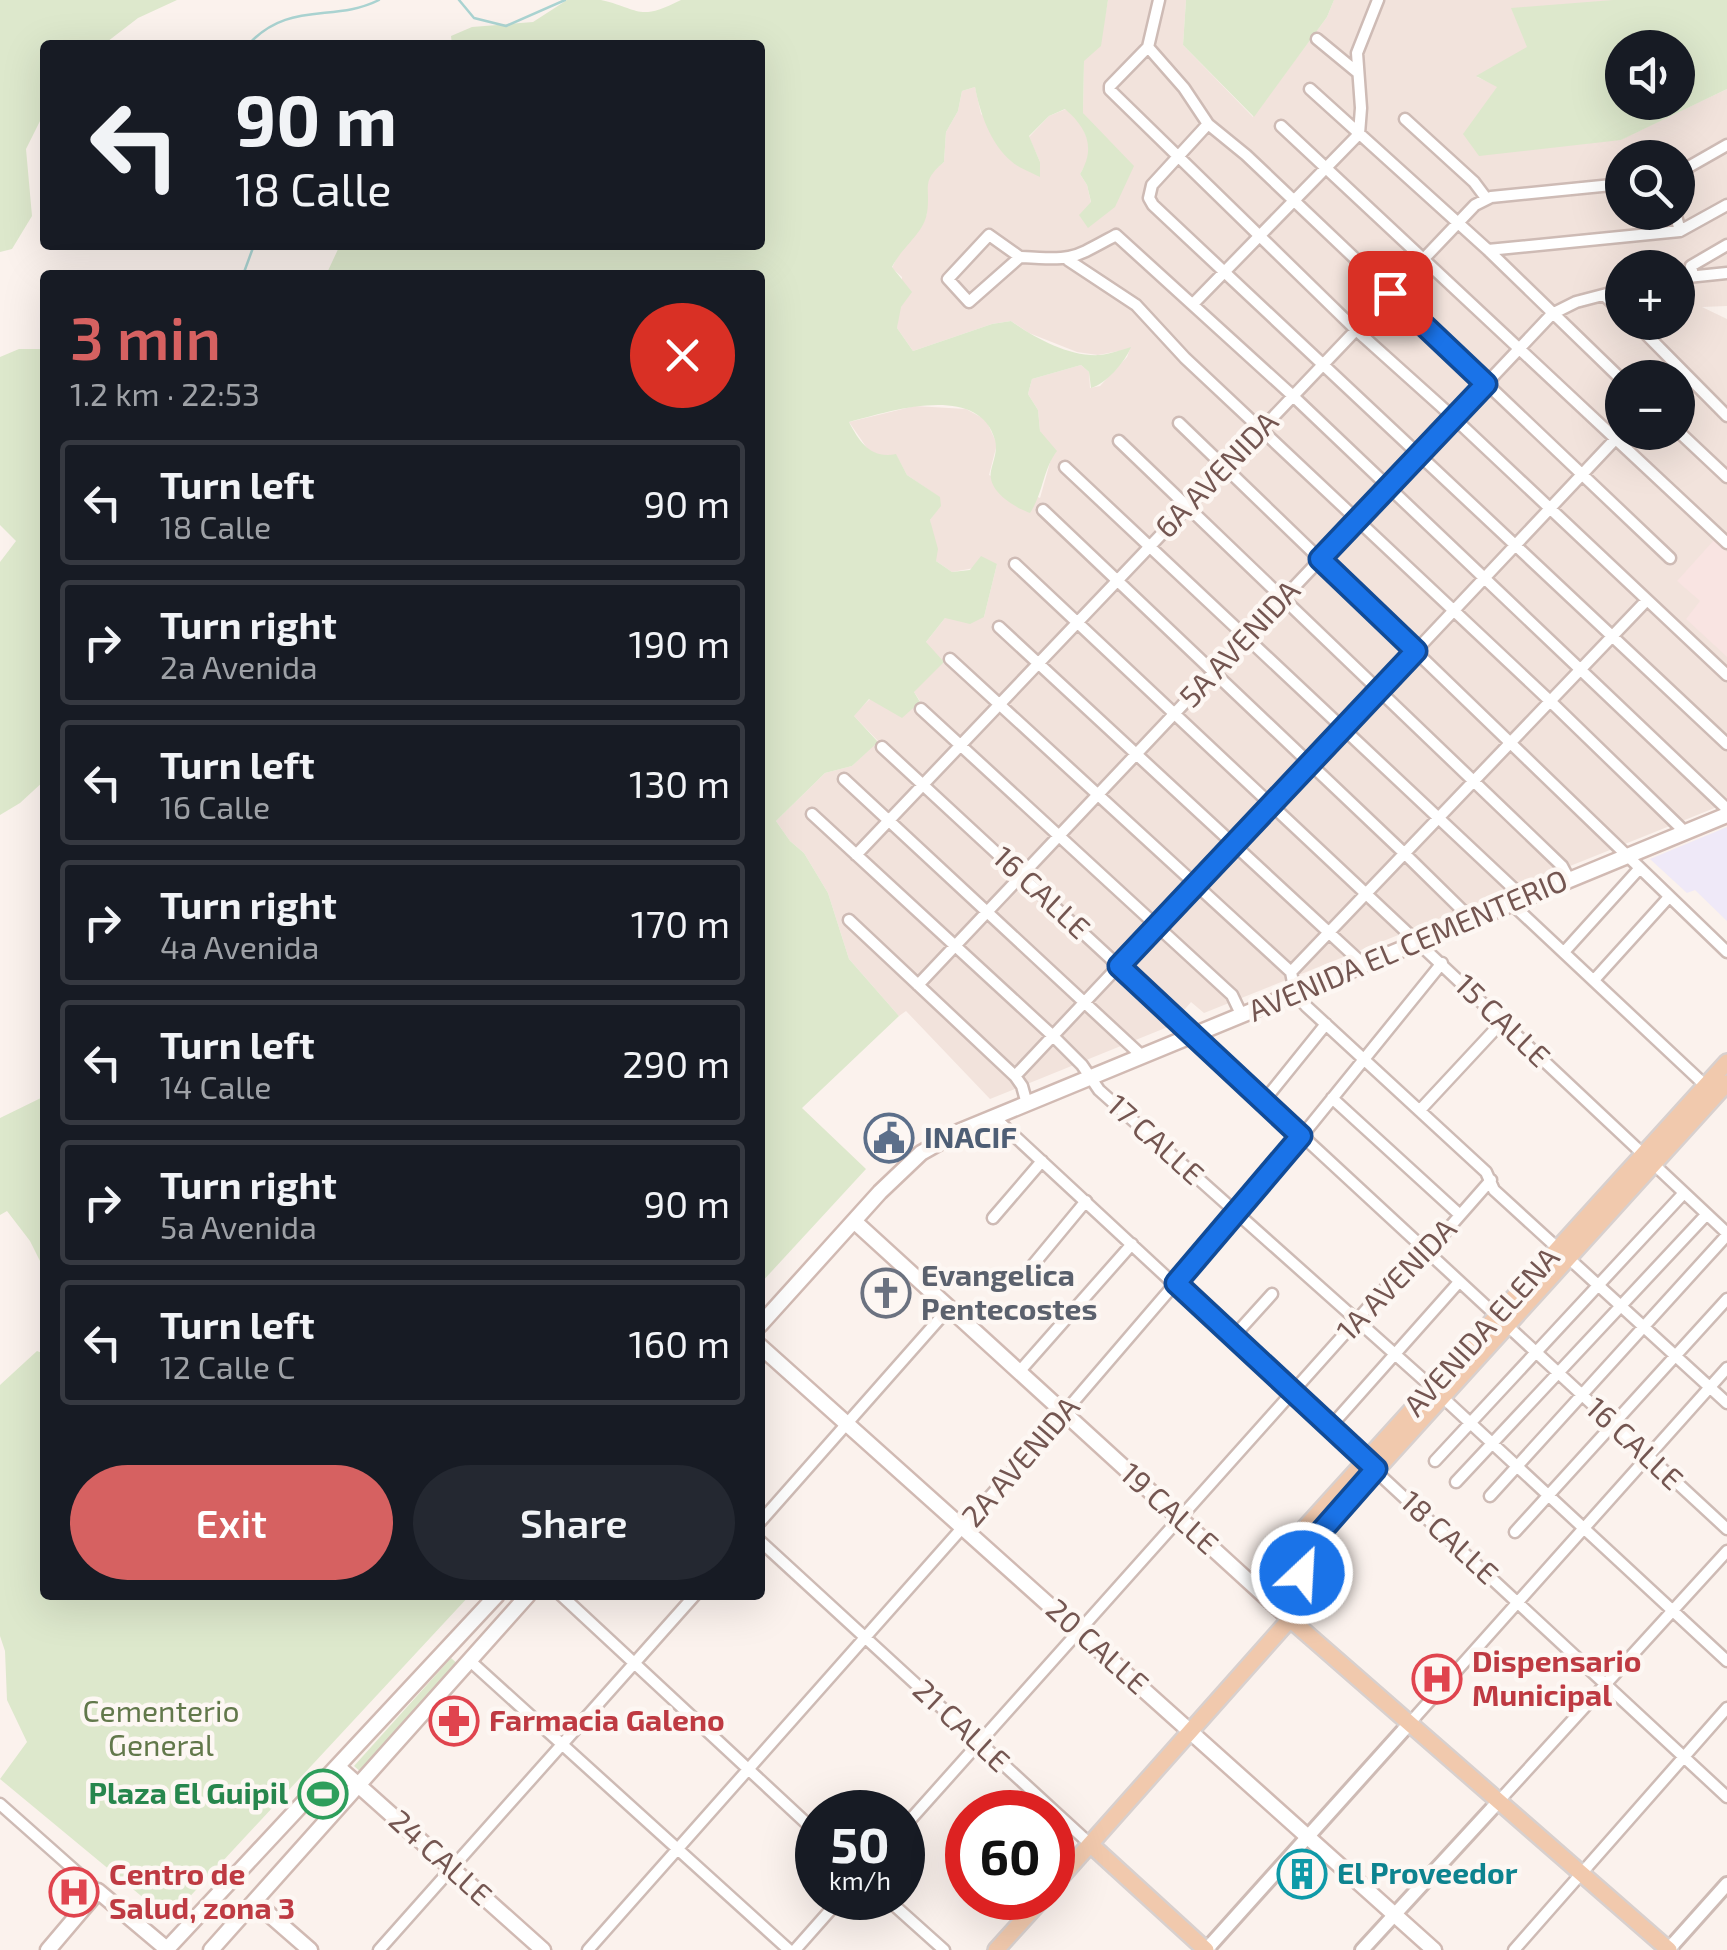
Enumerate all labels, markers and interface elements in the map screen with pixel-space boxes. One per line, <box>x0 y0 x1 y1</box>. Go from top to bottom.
map controls <box>1605 30 1695 450</box>
button: sound <box>1605 30 1695 120</box>
text: 90 m <box>235 76 397 160</box>
icon: left <box>70 80 200 210</box>
button: search <box>1605 140 1695 230</box>
text: 18 Calle <box>235 161 392 215</box>
button: + <box>1605 250 1695 340</box>
pin <box>1348 251 1433 336</box>
icon: arrive <box>1363 266 1418 321</box>
text: 3 min <box>70 300 221 372</box>
button: close <box>630 303 735 408</box>
button: − <box>1605 360 1695 450</box>
text: 1.2 km · 22:53 <box>70 374 260 412</box>
street label: 6A AVENIDA <box>1147 403 1285 544</box>
text: Turn left <box>160 461 315 507</box>
icon: left <box>75 475 130 530</box>
text: 90 m <box>644 480 730 526</box>
text: 18 Calle <box>160 507 271 545</box>
street label: 5A AVENIDA <box>1171 572 1307 713</box>
text: Turn right <box>160 601 337 647</box>
icon: right <box>75 615 130 670</box>
text: 190 m <box>628 620 730 666</box>
text: 2a Avenida <box>160 647 318 685</box>
text: Turn left <box>160 741 315 787</box>
icon: left <box>75 755 130 810</box>
text: 130 m <box>629 760 730 806</box>
text: 16 Calle <box>160 787 270 825</box>
street label: 16 CALLE <box>986 838 1098 945</box>
street label: AVENIDA EL CEMENTERIO <box>1242 861 1572 1028</box>
text: Turn right <box>160 881 337 927</box>
icon: right <box>75 895 130 950</box>
text: 170 m <box>631 900 730 946</box>
text: 4a Avenida <box>160 927 319 965</box>
street label: 15 CALLE <box>1448 966 1558 1074</box>
text: Turn left <box>160 1021 315 1067</box>
icon: left <box>75 1035 130 1090</box>
text: 290 m <box>622 1040 730 1086</box>
text: 14 Calle <box>160 1067 272 1105</box>
street label: 17 CALLE <box>1101 1086 1212 1191</box>
public building icon: INACIF <box>863 1112 915 1164</box>
place label: INACIF <box>924 1118 1017 1154</box>
text: Turn right <box>160 1161 337 1207</box>
icon: right <box>75 1175 130 1230</box>
text: 90 m <box>644 1180 730 1226</box>
text: 5a Avenida <box>160 1207 317 1245</box>
street label: 1A AVENIDA <box>1328 1210 1463 1347</box>
street label: AVENIDA ELENA <box>1395 1238 1566 1423</box>
place label: Evangelica Pentecostes <box>921 1256 1097 1326</box>
church icon: Evangelica Pentecostes <box>860 1267 912 1319</box>
text: Turn left <box>160 1301 315 1347</box>
icon: left <box>75 1315 130 1370</box>
text: 160 m <box>628 1320 730 1366</box>
text: 12 Calle C <box>160 1347 295 1385</box>
street label: 2A AVENIDA <box>953 1388 1086 1533</box>
street label: 16 CALLE <box>1579 1389 1691 1496</box>
street label: 19 CALLE <box>1114 1454 1227 1561</box>
button: Exit <box>70 1465 393 1580</box>
button: Share <box>413 1465 735 1580</box>
street label: 18 CALLE <box>1394 1482 1507 1591</box>
position arrow <box>1250 1521 1354 1625</box>
street label: 20 CALLE <box>1040 1590 1157 1701</box>
place label: Dispensario Municipal <box>1472 1642 1641 1712</box>
hospital icon: Dispensario Municipal <box>1411 1653 1463 1705</box>
street label: 21 CALLE <box>907 1671 1018 1778</box>
park label: Cementerio General <box>82 1692 240 1762</box>
pharmacy icon: Farmacia Galeno <box>428 1695 480 1747</box>
place label: Farmacia Galeno <box>489 1701 725 1737</box>
sports icon: Plaza El Guipil <box>297 1768 349 1820</box>
place label: Plaza El Guipil <box>89 1774 288 1810</box>
speed limit sign: 60 <box>945 1790 1075 1920</box>
street label: 24 CALLE <box>383 1801 500 1912</box>
text: 50 <box>830 1813 890 1873</box>
building icon: El Proveedor <box>1276 1848 1328 1900</box>
place label: El Proveedor <box>1337 1854 1518 1890</box>
place label: Centro de Salud, zona 3 <box>109 1855 295 1925</box>
text: km/h <box>829 1865 891 1895</box>
hospital icon: Centro de Salud, zona 3 <box>48 1866 100 1918</box>

